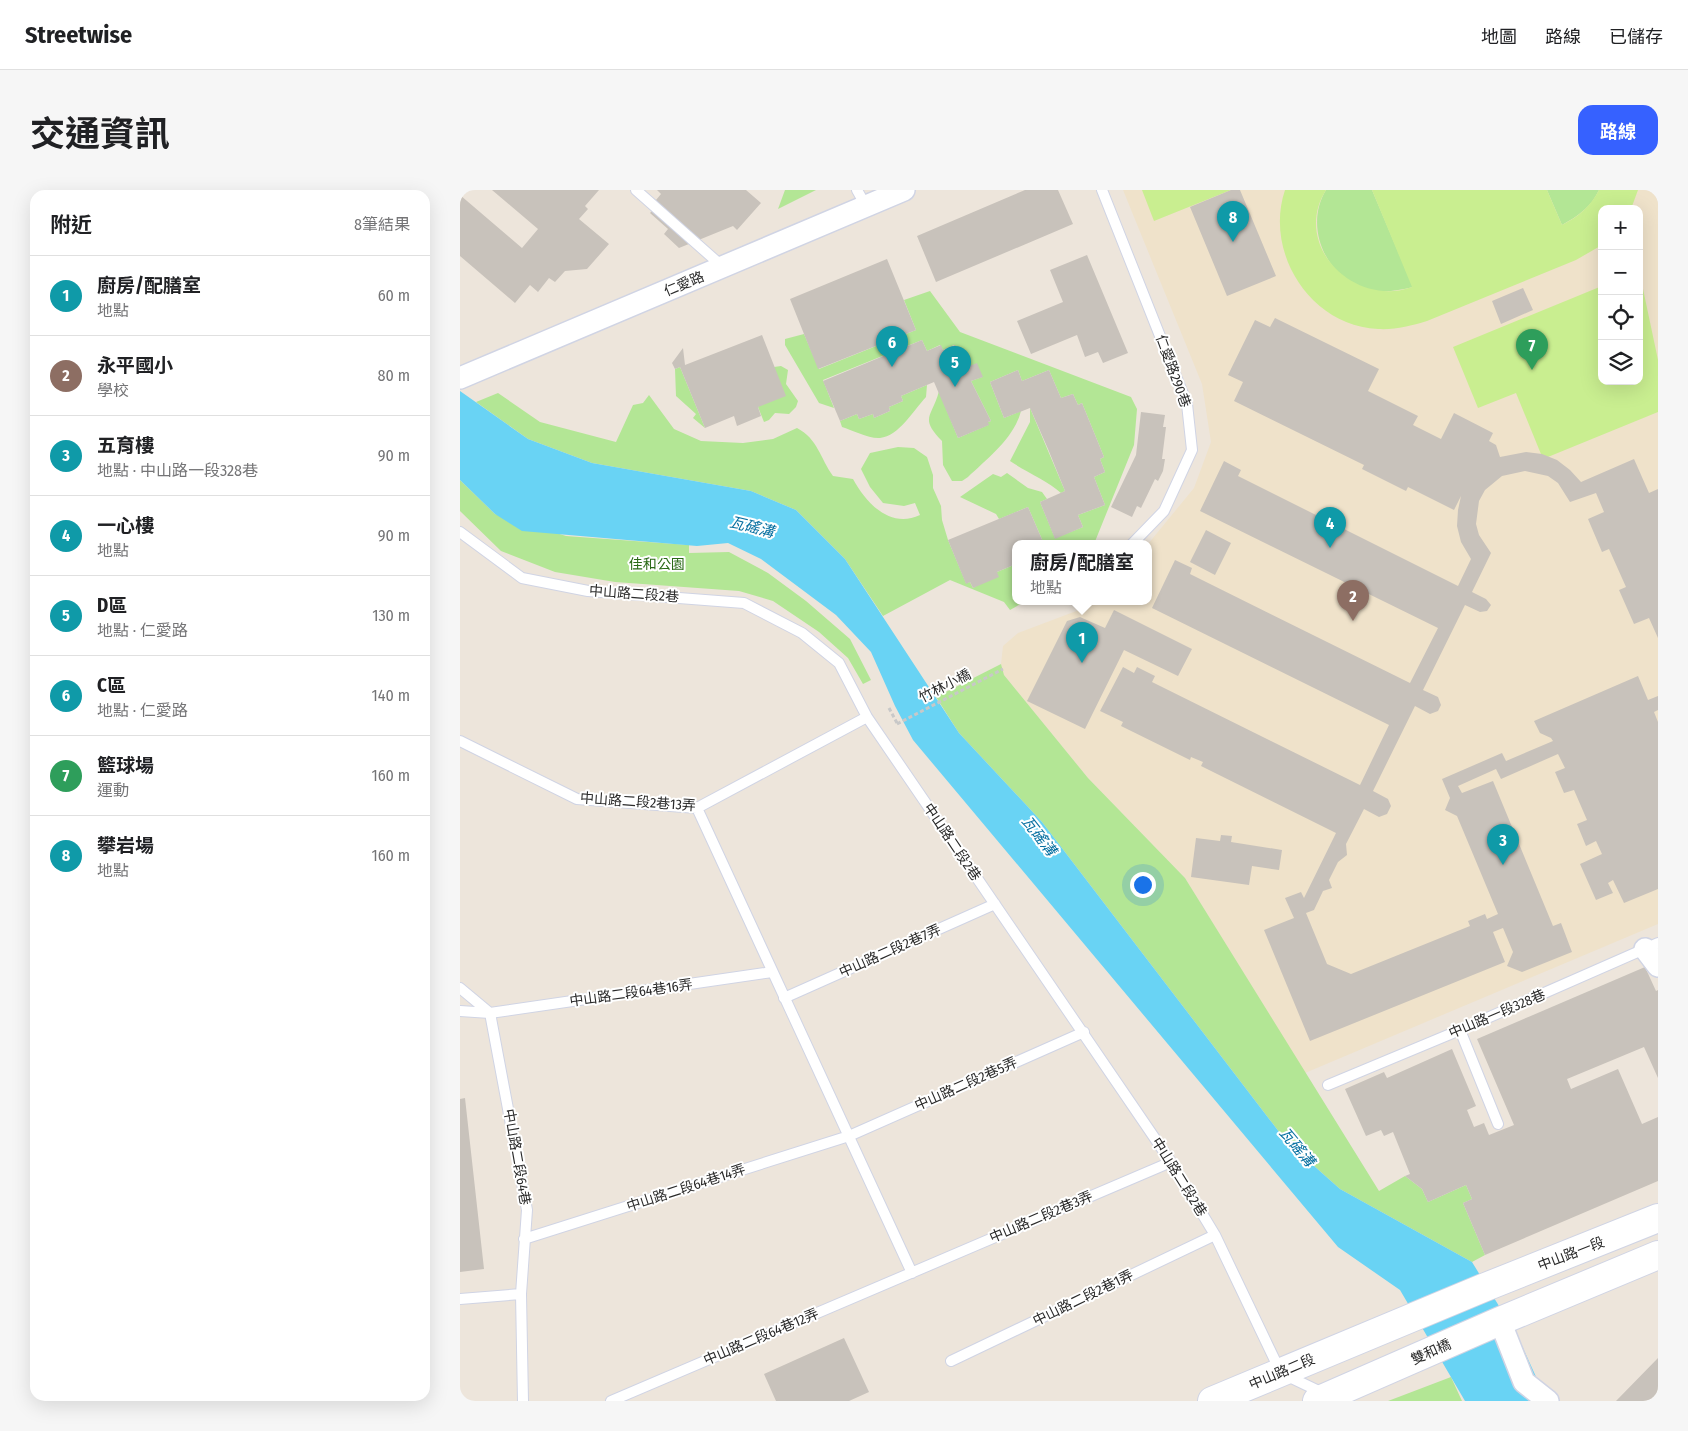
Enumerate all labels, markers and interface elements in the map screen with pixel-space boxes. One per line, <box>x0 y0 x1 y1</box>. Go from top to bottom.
text: Streetwise <box>25 21 132 49</box>
text: 地圖 <box>1481 26 1517 48</box>
text: 路線 <box>1545 26 1581 48</box>
text: 已儲存 <box>1609 26 1663 48</box>
button: 路線 <box>1578 105 1658 155</box>
text: 交通資訊 <box>30 113 170 155</box>
pin: 8 <box>1217 201 1249 242</box>
map controls <box>1598 205 1643 385</box>
button: + <box>1598 205 1643 250</box>
text: 附近 <box>50 212 92 238</box>
text: 8筆結果 <box>354 215 410 234</box>
button: − <box>1598 250 1643 295</box>
street label: 仁愛路 <box>661 268 707 300</box>
text: 廚房/配膳室 <box>97 274 201 297</box>
text: 1 <box>63 286 69 305</box>
text: 60 m <box>378 286 410 305</box>
button: locate <box>1598 295 1643 340</box>
text: 地點 <box>97 301 129 320</box>
pin: 6 <box>876 326 908 367</box>
pin: 7 <box>1516 329 1548 370</box>
street label: 仁愛路290巷 <box>1152 332 1194 410</box>
button: layers <box>1598 340 1643 385</box>
pin: 5 <box>939 346 971 387</box>
text: 永平國小 <box>97 354 173 377</box>
text: 2 <box>62 366 70 385</box>
text: 80 m <box>378 366 410 385</box>
text: 學校 <box>97 381 129 400</box>
text: 五育樓 <box>97 434 154 457</box>
text: 3 <box>62 446 70 465</box>
text: 90 m <box>378 446 410 465</box>
text: 地點 · 中山路一段328巷 <box>97 461 258 480</box>
pin: 4 <box>1314 507 1346 548</box>
water label: 瓦磘溝 <box>728 513 778 542</box>
text: 一心樓 <box>97 514 154 537</box>
text: 4 <box>62 526 70 545</box>
text: 90 m <box>378 526 410 545</box>
popup <box>1012 540 1152 605</box>
text: 地點 <box>97 541 129 560</box>
text: 廚房/配膳室 <box>1030 551 1134 574</box>
park label: 佳和公園 <box>629 556 685 573</box>
text: 地點 <box>1030 578 1062 597</box>
pin: 2 <box>1337 580 1369 621</box>
street label: 中山路二段2巷 <box>588 582 680 606</box>
text: D區 <box>97 594 127 617</box>
text: 5 <box>62 606 70 625</box>
text: 130 m <box>372 606 410 625</box>
text: 地點 · 仁愛路 <box>97 621 188 640</box>
pin: 1 <box>1066 622 1098 663</box>
street label: 竹林小橋 <box>916 666 974 706</box>
text: C區 <box>97 674 126 697</box>
text: 6 <box>62 686 70 705</box>
text: 140 m <box>372 686 410 705</box>
text: 地點 · 仁愛路 <box>97 701 188 720</box>
text: 籃球場 <box>97 754 154 777</box>
text: 7 <box>63 766 69 785</box>
text: 160 m <box>371 766 410 785</box>
text: 運動 <box>97 781 129 800</box>
street label: 中山路二段2巷13弄 <box>580 789 696 815</box>
street label: 中山路二段2巷 <box>920 800 984 884</box>
water label: 瓦磘溝 <box>1018 813 1061 861</box>
pin: 3 <box>1487 824 1519 865</box>
text: 攀岩場 <box>97 834 154 857</box>
text: 8 <box>62 846 70 865</box>
text: 160 m <box>371 846 410 865</box>
text: 地點 <box>97 861 129 880</box>
your location <box>1130 872 1156 898</box>
street label: 中山路二段2巷7弄 <box>836 921 944 981</box>
street label: 中山路二段64巷16弄 <box>568 976 694 1010</box>
street label: 中山路一段328巷 <box>1446 986 1548 1042</box>
street label: 中山路二段2巷5弄 <box>912 1054 1020 1114</box>
street label: 中山路二段64巷 <box>500 1107 534 1207</box>
water label: 瓦磘溝 <box>1276 1124 1320 1172</box>
street label: 中山路二段2巷 <box>1148 1134 1210 1220</box>
street label: 中山路二段64巷14弄 <box>624 1161 748 1215</box>
street label: 中山路二段2巷3弄 <box>987 1188 1095 1246</box>
street label: 中山路一段 <box>1535 1234 1607 1274</box>
street label: 中山路二段2巷1弄 <box>1030 1266 1136 1330</box>
street label: 中山路二段64巷12弄 <box>701 1305 821 1369</box>
street label: 雙和橋 <box>1408 1336 1454 1368</box>
street label: 中山路二段 <box>1246 1351 1318 1393</box>

